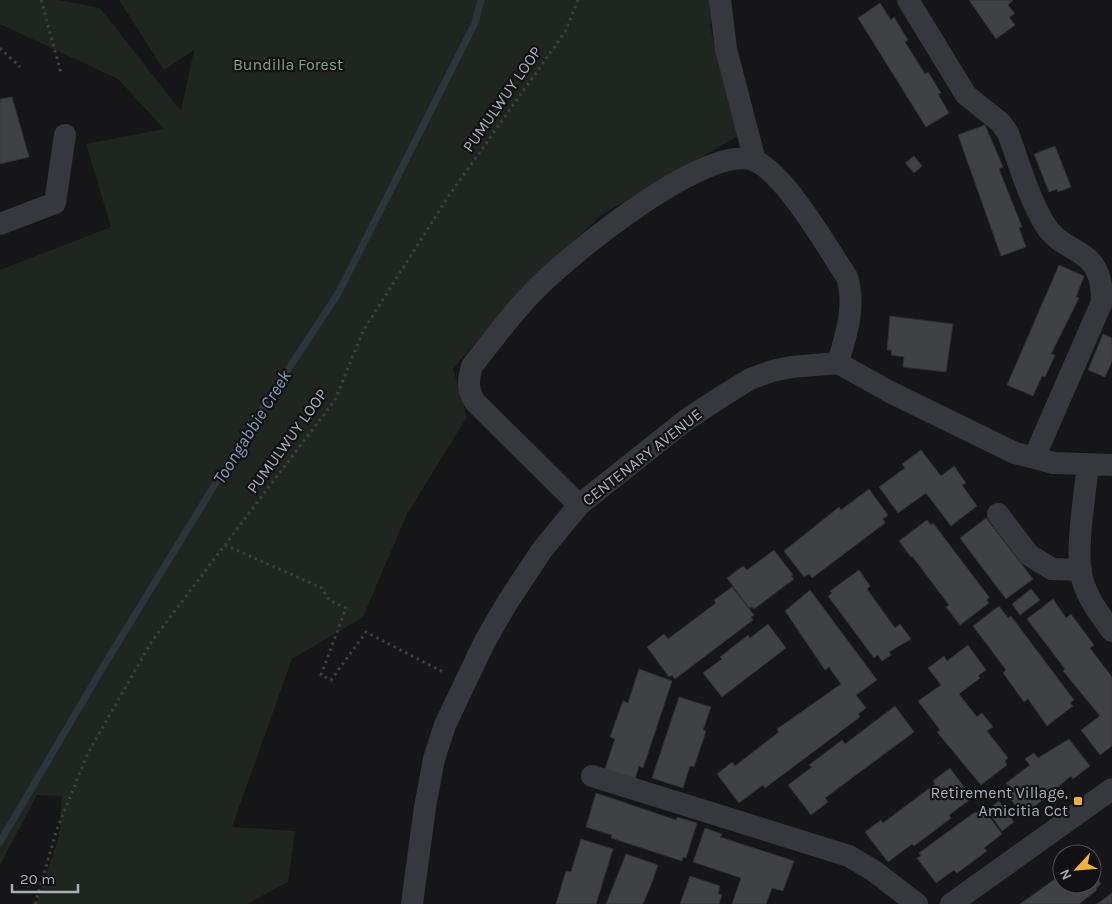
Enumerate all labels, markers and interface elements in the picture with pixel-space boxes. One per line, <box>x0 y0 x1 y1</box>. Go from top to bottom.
street label: PUMULWUY LOOP <box>459 42 546 155</box>
park label: Bundilla Forest <box>233 55 343 74</box>
water label: Toongabbie Creek <box>208 365 296 488</box>
street label: PUMULWUY LOOP <box>243 385 331 497</box>
street label: CENTENARY AVENUE <box>578 404 706 510</box>
place label: Retirement Village, Amicitia Cct <box>930 783 1068 820</box>
marker: Retirement Village, Amicitia Cct <box>1072 795 1084 807</box>
north arrow <box>1052 844 1102 894</box>
scale bar <box>12 862 79 894</box>
text: N <box>1056 866 1076 883</box>
text: 20 m <box>20 870 55 888</box>

